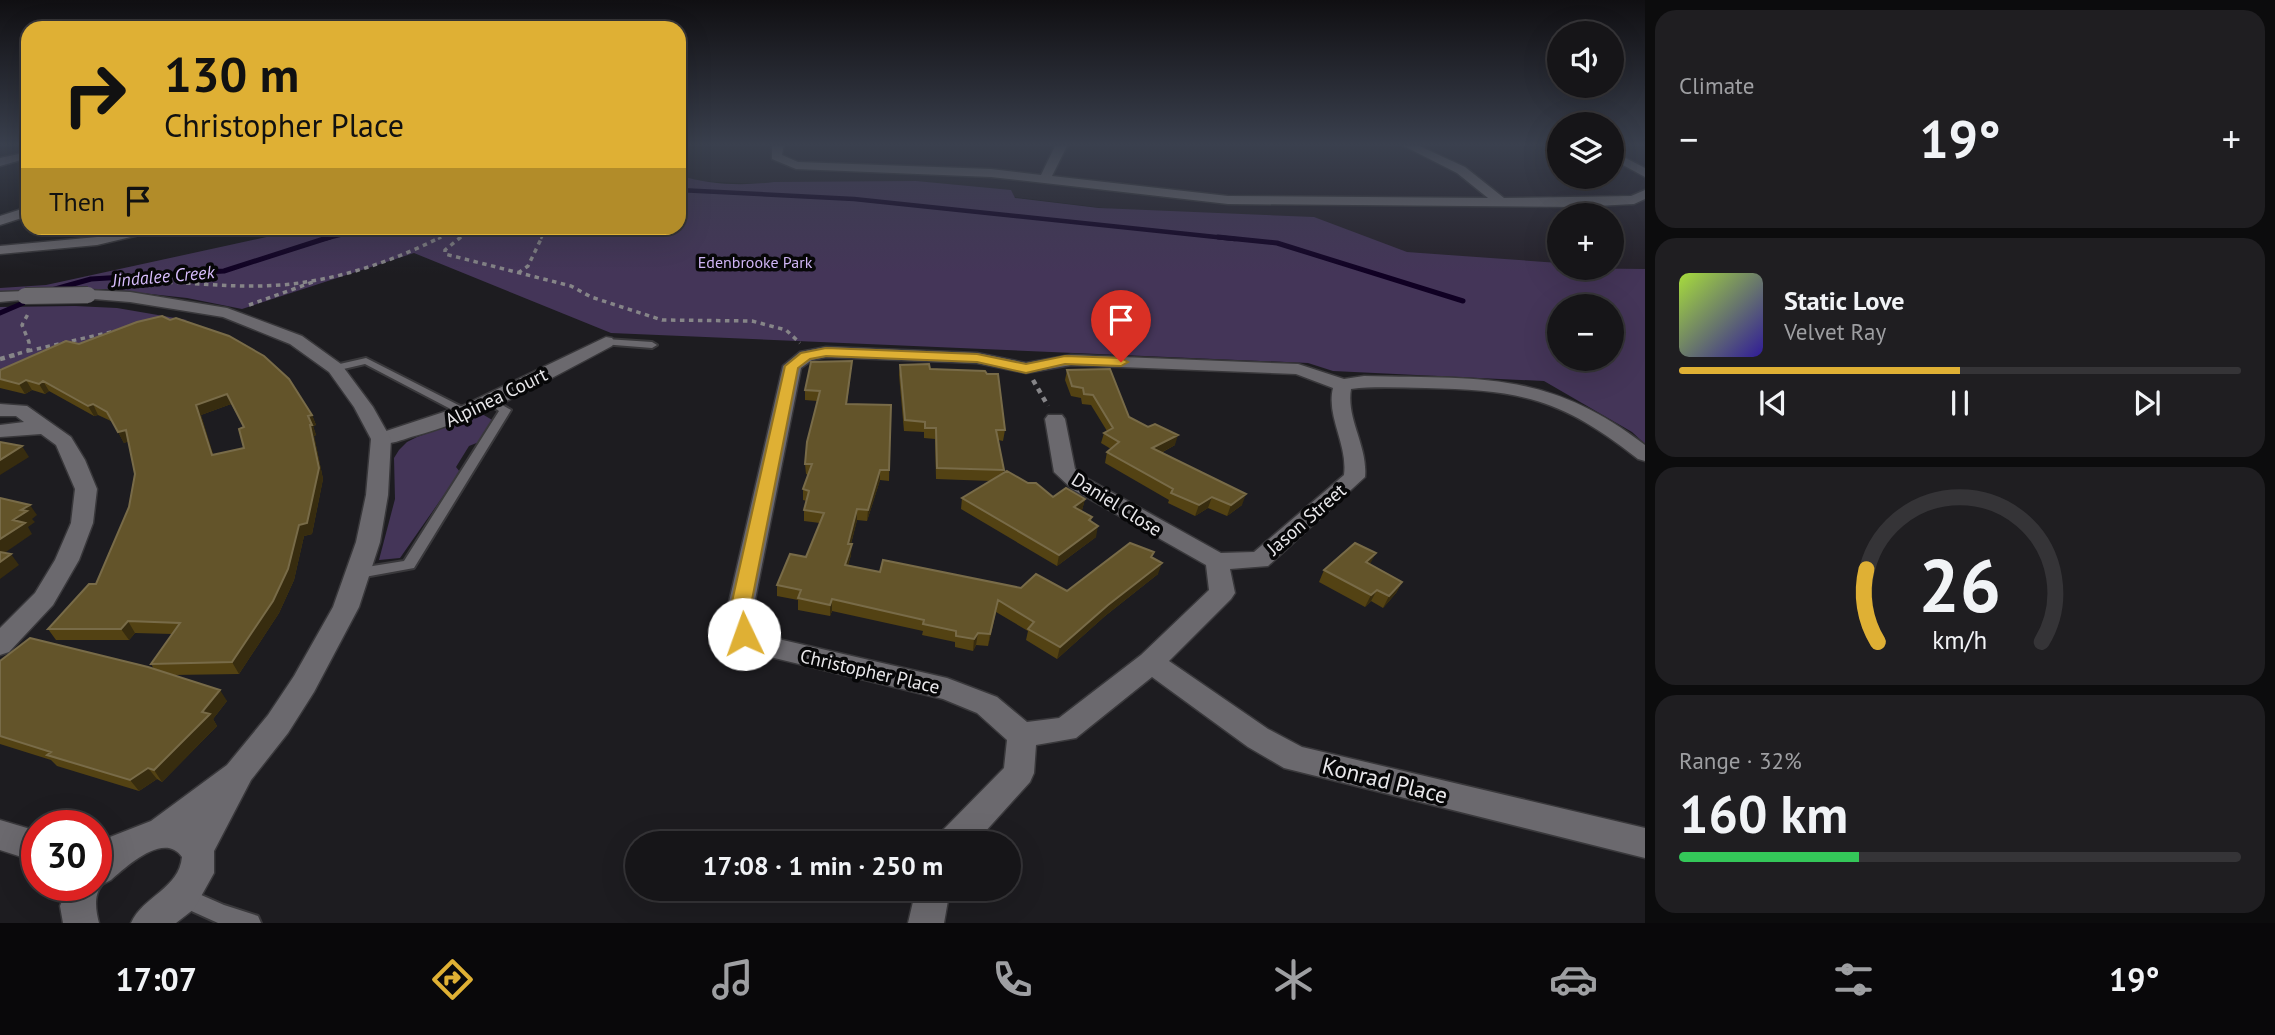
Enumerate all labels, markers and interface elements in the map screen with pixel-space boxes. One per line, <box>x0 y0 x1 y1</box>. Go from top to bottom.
map controls <box>1547 21 1624 371</box>
button: sound <box>1547 21 1624 98</box>
text: 130 m <box>164 42 299 106</box>
icon: right <box>49 49 140 140</box>
text: Climate <box>1679 71 1754 100</box>
text: Christopher Place <box>164 104 404 146</box>
text: 19° <box>1919 105 2001 172</box>
button: layers <box>1547 112 1624 189</box>
text: − <box>1679 114 1698 163</box>
text: + <box>2222 114 2241 163</box>
icon: arrive <box>119 182 157 220</box>
text: Then <box>49 185 105 218</box>
button: + <box>1547 203 1624 280</box>
park label: Edenbrooke Park <box>698 252 813 272</box>
water label: Jindalee Creek <box>109 260 216 292</box>
text: Static Love <box>1784 284 1905 317</box>
pin <box>1091 290 1151 362</box>
button: − <box>1547 294 1624 371</box>
icon: arrive <box>1102 301 1140 339</box>
text: Velvet Ray <box>1784 317 1886 346</box>
street label: Alpinea Court <box>441 362 551 432</box>
icon: previous <box>1754 384 1792 422</box>
icon: pause <box>1941 384 1979 422</box>
icon: next <box>2128 384 2166 422</box>
street label: Daniel Close <box>1067 467 1167 541</box>
street label: Jason Street <box>1261 478 1351 561</box>
text: 26 <box>1919 538 2001 632</box>
position arrow <box>707 597 781 671</box>
text: km/h <box>1933 623 1987 655</box>
street label: Christopher Place <box>798 643 942 699</box>
text: Range · 32% <box>1679 746 1802 775</box>
street label: Konrad Place <box>1319 750 1451 810</box>
text: 160 km <box>1679 780 1848 847</box>
speed limit sign: 30 <box>21 810 112 901</box>
text: 17:08 · 1 min · 250 m <box>703 849 943 882</box>
icon: directions <box>428 955 477 1004</box>
icon: music <box>708 955 757 1004</box>
icon: phone <box>988 955 1037 1004</box>
icon: climate <box>1269 955 1318 1004</box>
icon: car <box>1549 955 1598 1004</box>
icon: filters <box>1829 955 1878 1004</box>
text: 17:07 <box>116 958 197 1000</box>
text: 19° <box>2109 958 2159 1000</box>

